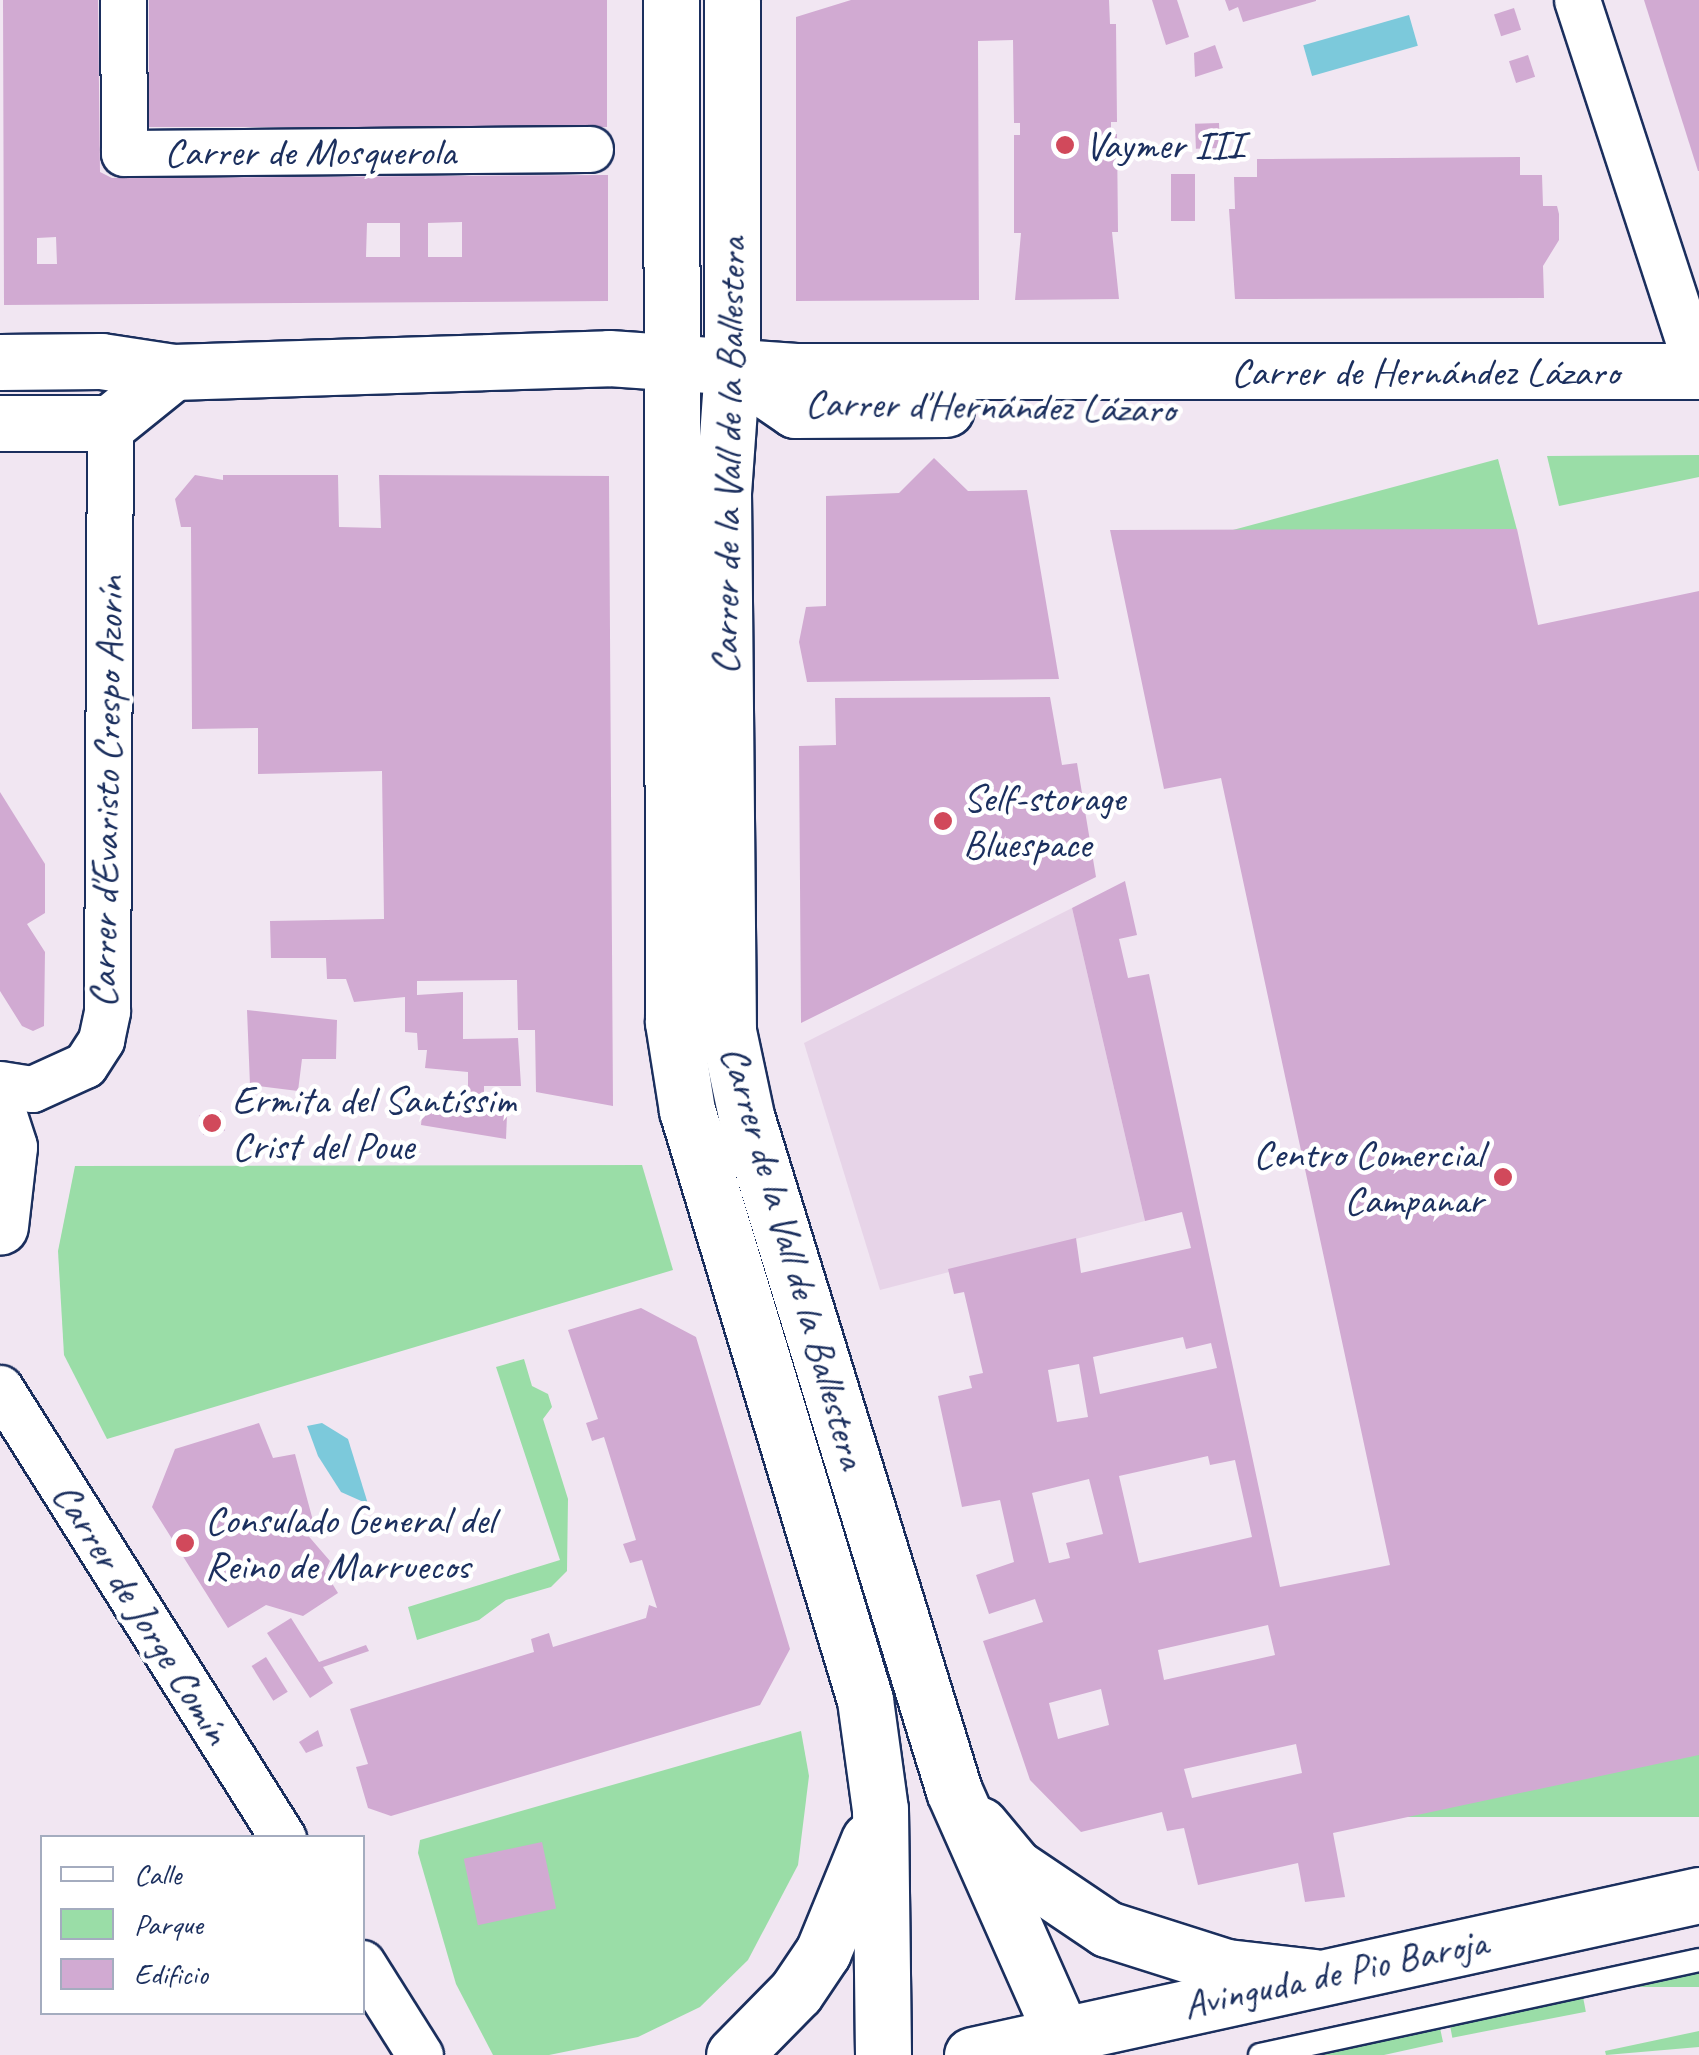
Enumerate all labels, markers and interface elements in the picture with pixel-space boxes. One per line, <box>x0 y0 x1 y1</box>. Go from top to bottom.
place label: Vaymer III <box>1085 121 1243 169</box>
street label: Carrer de Mosquerola <box>164 128 456 176</box>
marker: Vaymer III <box>1054 134 1076 156</box>
street label: Carrer de la Vall de la Ballestera <box>700 235 756 677</box>
street label: Carrer de Hernández Lázaro <box>1231 348 1619 396</box>
street label: Carrer d'Hernández Lázaro <box>805 379 1175 433</box>
street label: Carrer d'Evaristo Crespo Azorín <box>78 575 134 1009</box>
place label: Self-storage Bluespace <box>963 774 1125 868</box>
marker: Self-storage Bluespace <box>932 810 954 832</box>
street label: Carrer de la Vall de la Ballestera <box>710 1038 878 1476</box>
place label: Ermita del Santíssim Crist del Poue <box>232 1076 516 1170</box>
marker: Ermita del Santíssim Crist del Poue <box>201 1112 223 1134</box>
place label: Centro Comercial Campanar <box>1252 1130 1483 1224</box>
marker: Centro Comercial Campanar <box>1492 1166 1514 1188</box>
street label: Carrer de Jorge Comín <box>42 1474 242 1752</box>
place label: Consulado General del Reino de Marruecos <box>205 1496 493 1590</box>
marker: Consulado General del Reino de Marruecos <box>174 1532 196 1554</box>
legend <box>40 1835 365 2015</box>
text: Calle <box>134 1855 181 1893</box>
text: Parque <box>134 1905 203 1943</box>
street label: Avinguda de Pio Baroja <box>1178 1917 1492 2029</box>
text: Edificio <box>134 1955 208 1993</box>

